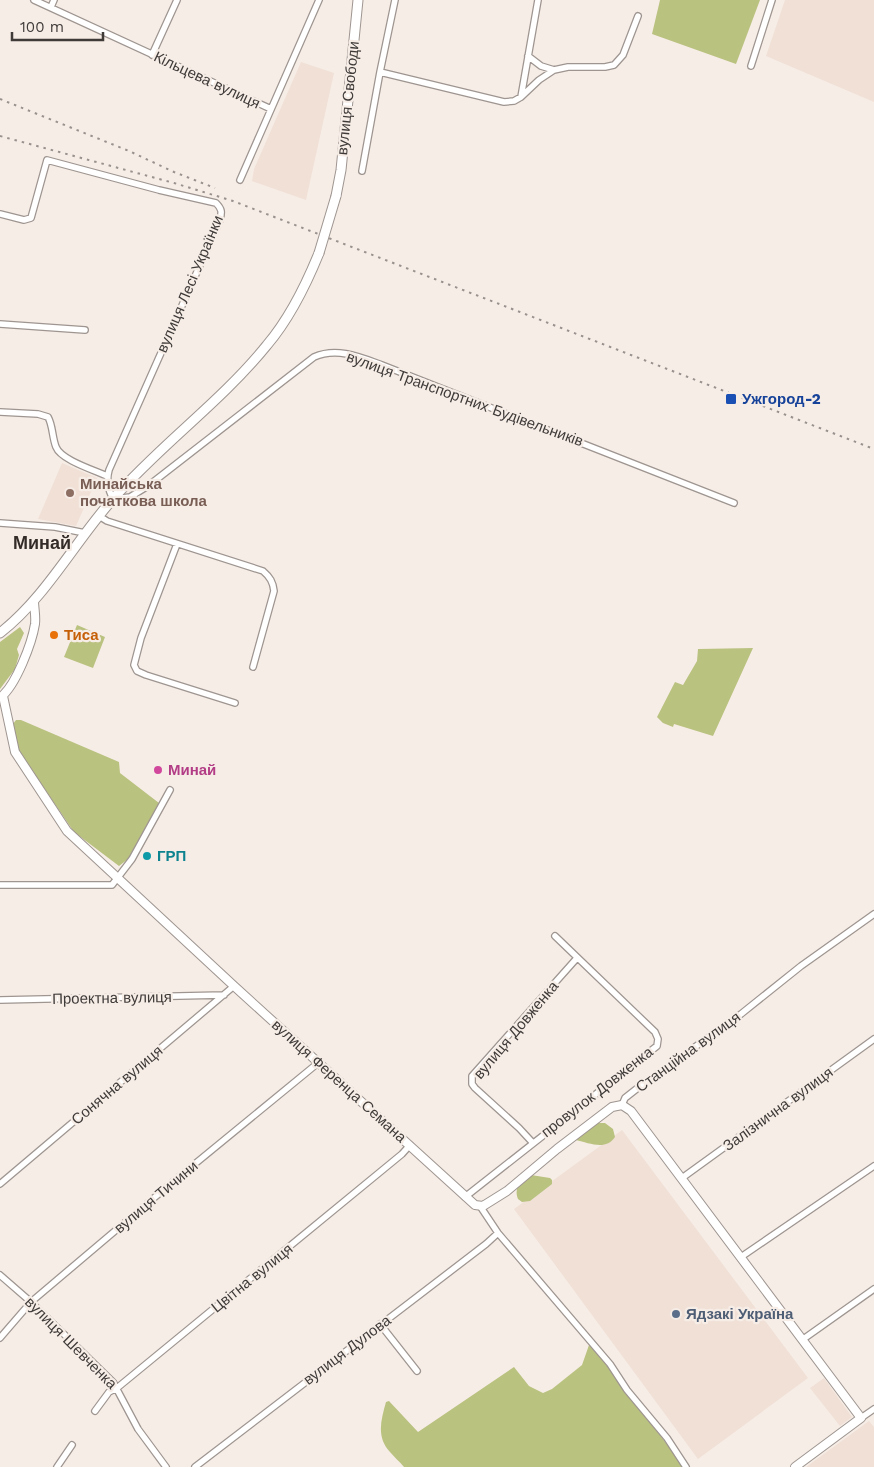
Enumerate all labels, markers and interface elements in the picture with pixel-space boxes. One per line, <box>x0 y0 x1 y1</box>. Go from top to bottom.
scale bar <box>12 10 104 42</box>
text: 100 m <box>20 18 64 36</box>
street label: вулиця Свободи <box>333 40 363 156</box>
street label: Кільцева вулиця <box>151 47 263 113</box>
street label: вулиця Лесі Українки <box>153 213 227 355</box>
street label: вулиця Транспортних Будівельників <box>344 348 586 450</box>
place label: Ужгород-2 <box>742 390 821 408</box>
marker: Ужгород-2 <box>724 392 738 406</box>
place label: Минайська початкова школа <box>80 475 208 510</box>
marker: Минайська початкова школа <box>64 487 76 499</box>
district label: Минай <box>13 532 71 553</box>
place label: Тиса <box>64 626 99 644</box>
marker: Тиса <box>48 629 60 641</box>
place label: Минай <box>168 761 216 779</box>
marker: Минай <box>152 764 164 776</box>
place label: ГРП <box>157 847 186 865</box>
marker: ГРП <box>141 850 153 862</box>
street label: вулиця Довженка <box>470 977 563 1083</box>
street label: Проектна вулиця <box>52 988 172 1008</box>
street label: Станційна вулиця <box>632 1008 744 1096</box>
street label: вулиця Ференца Семана <box>268 1016 411 1147</box>
street label: Сонячна вулиця <box>68 1042 166 1128</box>
street label: провулок Довженка <box>538 1042 657 1141</box>
street label: Залізнична вулиця <box>720 1063 836 1155</box>
street label: вулиця Тичини <box>111 1157 201 1237</box>
street label: Цвітна вулиця <box>208 1240 296 1316</box>
street label: вулиця Шевченка <box>21 1293 121 1393</box>
place label: Ядзакі Україна <box>686 1305 794 1323</box>
marker: Ядзакі Україна <box>670 1308 682 1320</box>
street label: вулиця Дулова <box>300 1311 395 1389</box>

